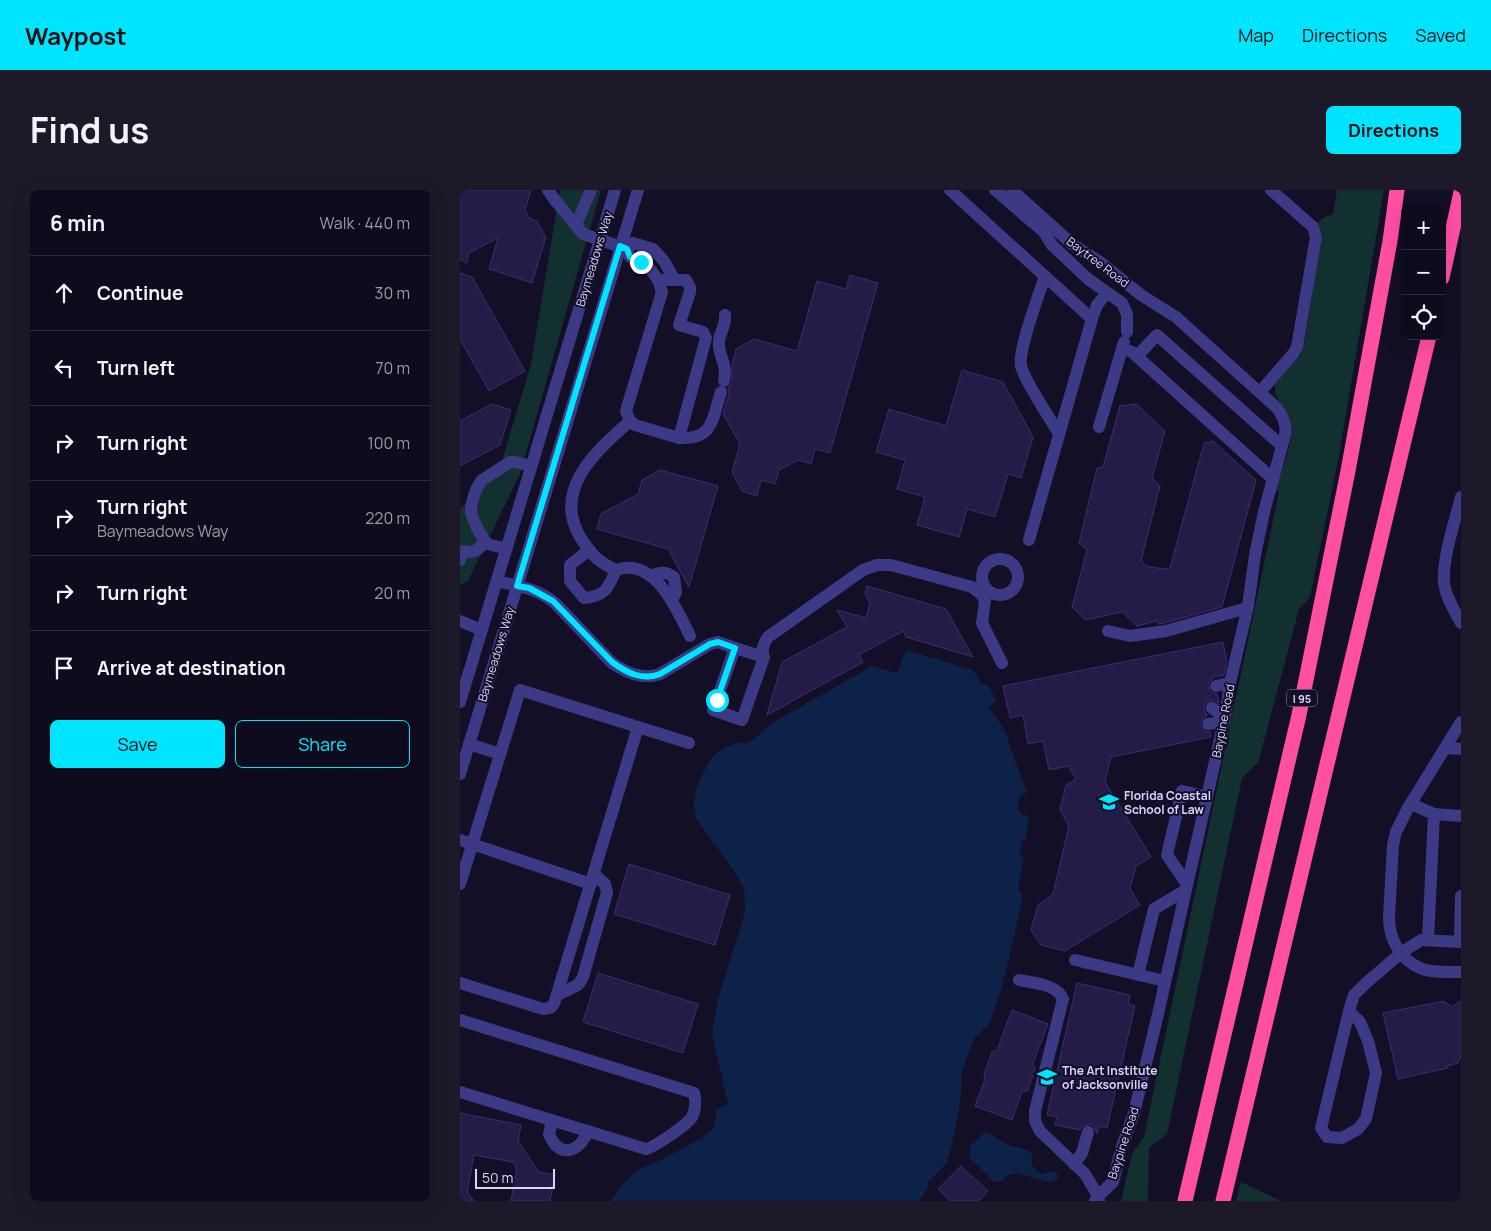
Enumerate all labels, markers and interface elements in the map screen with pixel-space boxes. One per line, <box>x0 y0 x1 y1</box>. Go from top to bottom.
text: Waypost <box>25 19 127 52</box>
text: Map <box>1238 23 1274 47</box>
text: Directions <box>1302 23 1387 47</box>
text: Saved <box>1415 23 1466 47</box>
text: Find us <box>30 106 149 154</box>
button: Directions <box>1326 106 1461 154</box>
map controls <box>1401 205 1446 340</box>
button: + <box>1401 205 1446 250</box>
text: 6 min <box>50 209 105 237</box>
street label: Baymeadows Way <box>571 209 617 309</box>
text: Walk · 440 m <box>320 212 410 234</box>
street label: Baytree Road <box>1063 233 1133 291</box>
button: − <box>1401 250 1446 295</box>
route end <box>630 251 653 274</box>
icon: ahead <box>50 279 78 307</box>
text: Continue <box>97 280 183 306</box>
text: 30 m <box>375 282 410 304</box>
button: locate <box>1401 295 1446 340</box>
icon: left <box>50 354 78 382</box>
text: Turn left <box>97 355 175 381</box>
text: 70 m <box>375 357 410 379</box>
icon: right <box>50 429 78 457</box>
text: Turn right <box>97 430 187 456</box>
text: 100 m <box>367 432 410 454</box>
text: Turn right <box>97 494 187 520</box>
icon: right <box>50 504 78 532</box>
text: 220 m <box>365 507 410 529</box>
text: Baymeadows Way <box>97 520 229 542</box>
icon: right <box>50 579 78 607</box>
text: Turn right <box>97 580 187 606</box>
text: 20 m <box>374 582 410 604</box>
street label: Baymeadows Way <box>473 604 519 704</box>
icon: arrive <box>50 654 78 682</box>
text: Arrive at destination <box>97 655 286 681</box>
street label: Baypine Road <box>1208 683 1238 759</box>
route start <box>706 689 729 712</box>
road number: I 95 <box>1287 689 1317 706</box>
button: Save <box>50 720 225 768</box>
button: Share <box>235 720 410 768</box>
place label: Florida Coastal School of Law <box>1124 787 1211 818</box>
school or university icon: Florida Coastal School of Law <box>1098 791 1120 813</box>
place label: The Art Institute of Jacksonville <box>1062 1062 1158 1093</box>
school or university icon: The Art Institute of Jacksonville <box>1036 1066 1058 1088</box>
street label: Baypine Road <box>1103 1105 1143 1181</box>
scale bar <box>475 1166 555 1189</box>
text: 50 m <box>482 1168 513 1187</box>

